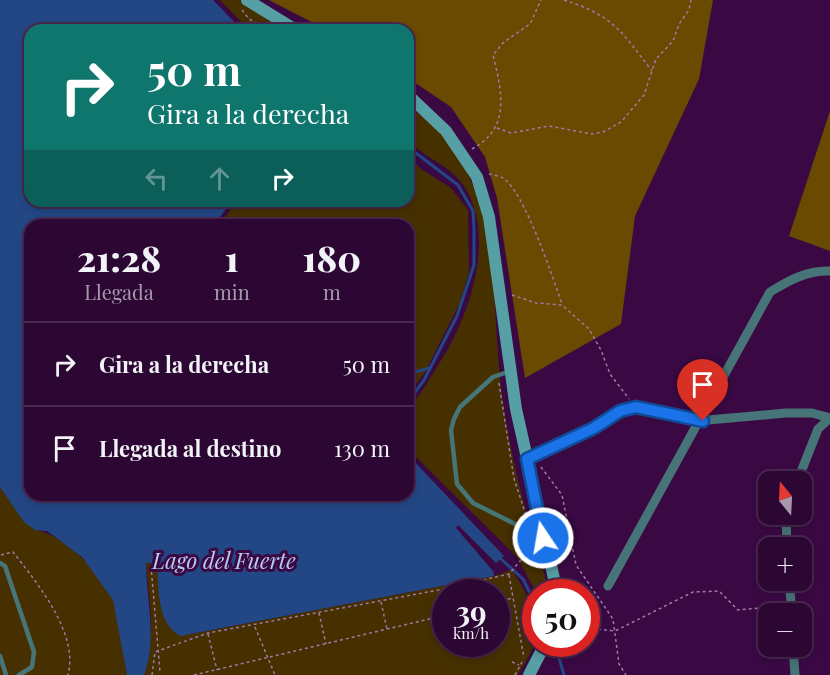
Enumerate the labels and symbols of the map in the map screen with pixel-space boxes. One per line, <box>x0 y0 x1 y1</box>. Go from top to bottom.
pin <box>677 359 728 421</box>
north arrow <box>758 471 812 525</box>
position arrow <box>511 506 575 570</box>
water label: Lago del Fuerte <box>151 545 296 575</box>
speed limit sign: 50 <box>522 579 600 657</box>

